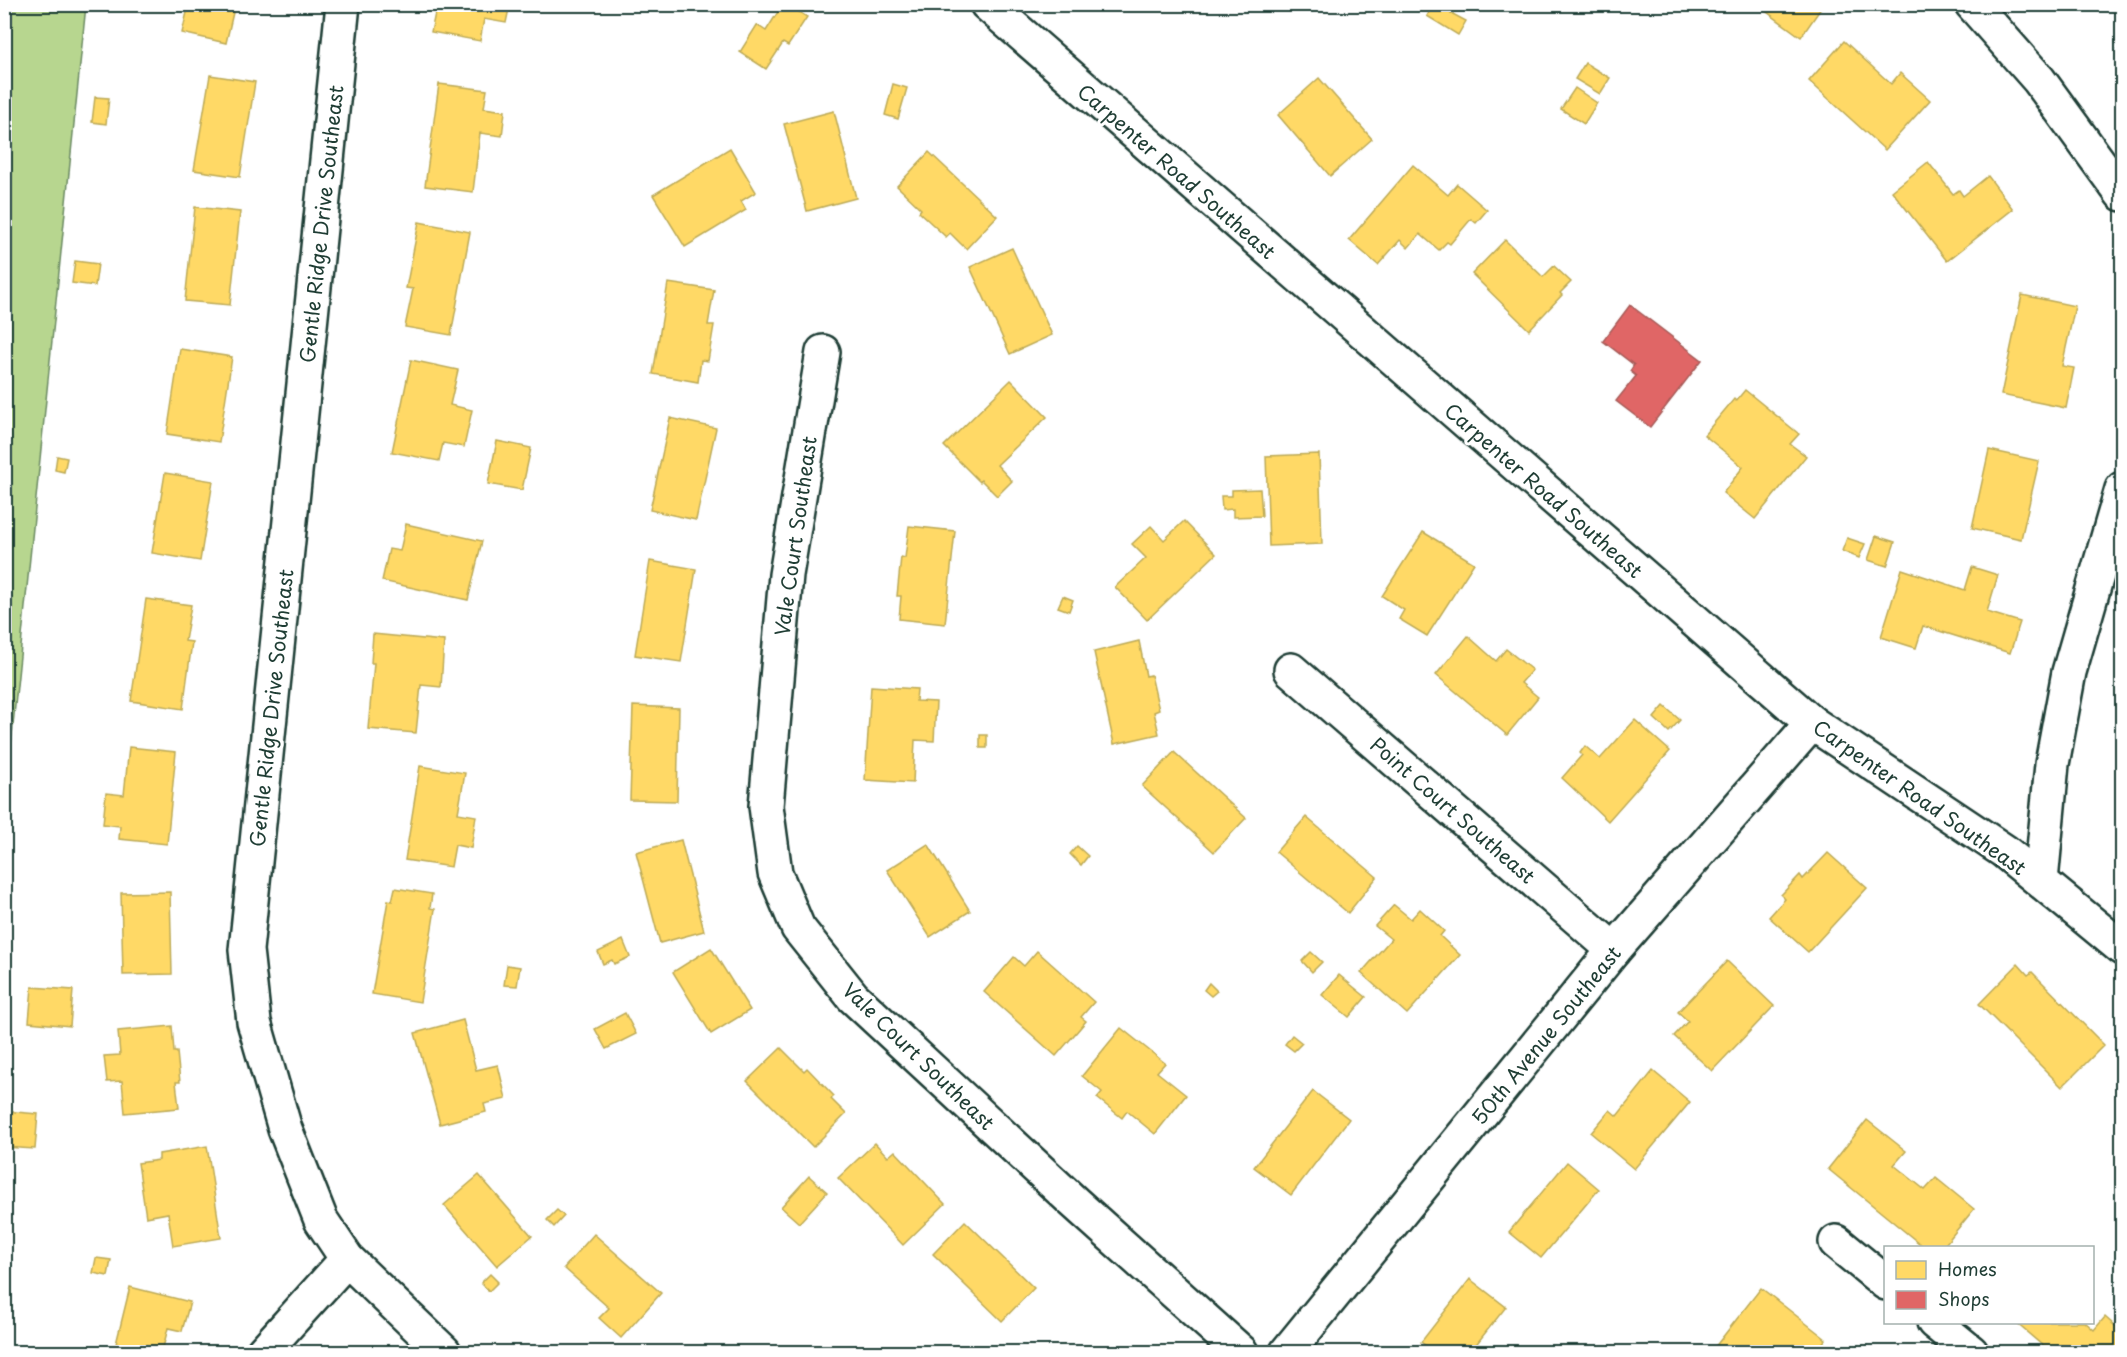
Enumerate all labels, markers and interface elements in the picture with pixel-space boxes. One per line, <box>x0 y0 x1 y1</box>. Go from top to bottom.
street label: Carpenter Road Southeast <box>1071 76 1283 266</box>
street label: Gentle Ridge Drive Southeast <box>292 84 350 364</box>
street label: Carpenter Road Southeast <box>1438 395 1650 585</box>
street label: Vale Court Southeast <box>766 434 824 638</box>
street label: Gentle Ridge Drive Southeast <box>242 568 300 848</box>
street label: Carpenter Road Southeast <box>1807 712 2033 882</box>
street label: Point Court Southeast <box>1364 730 1542 890</box>
street label: 50th Avenue Southeast <box>1464 939 1628 1131</box>
street label: Vale Court Southeast <box>836 975 1002 1137</box>
legend <box>1884 1246 2094 1324</box>
text: Homes <box>1938 1255 1996 1282</box>
text: Shops <box>1938 1285 1989 1312</box>

